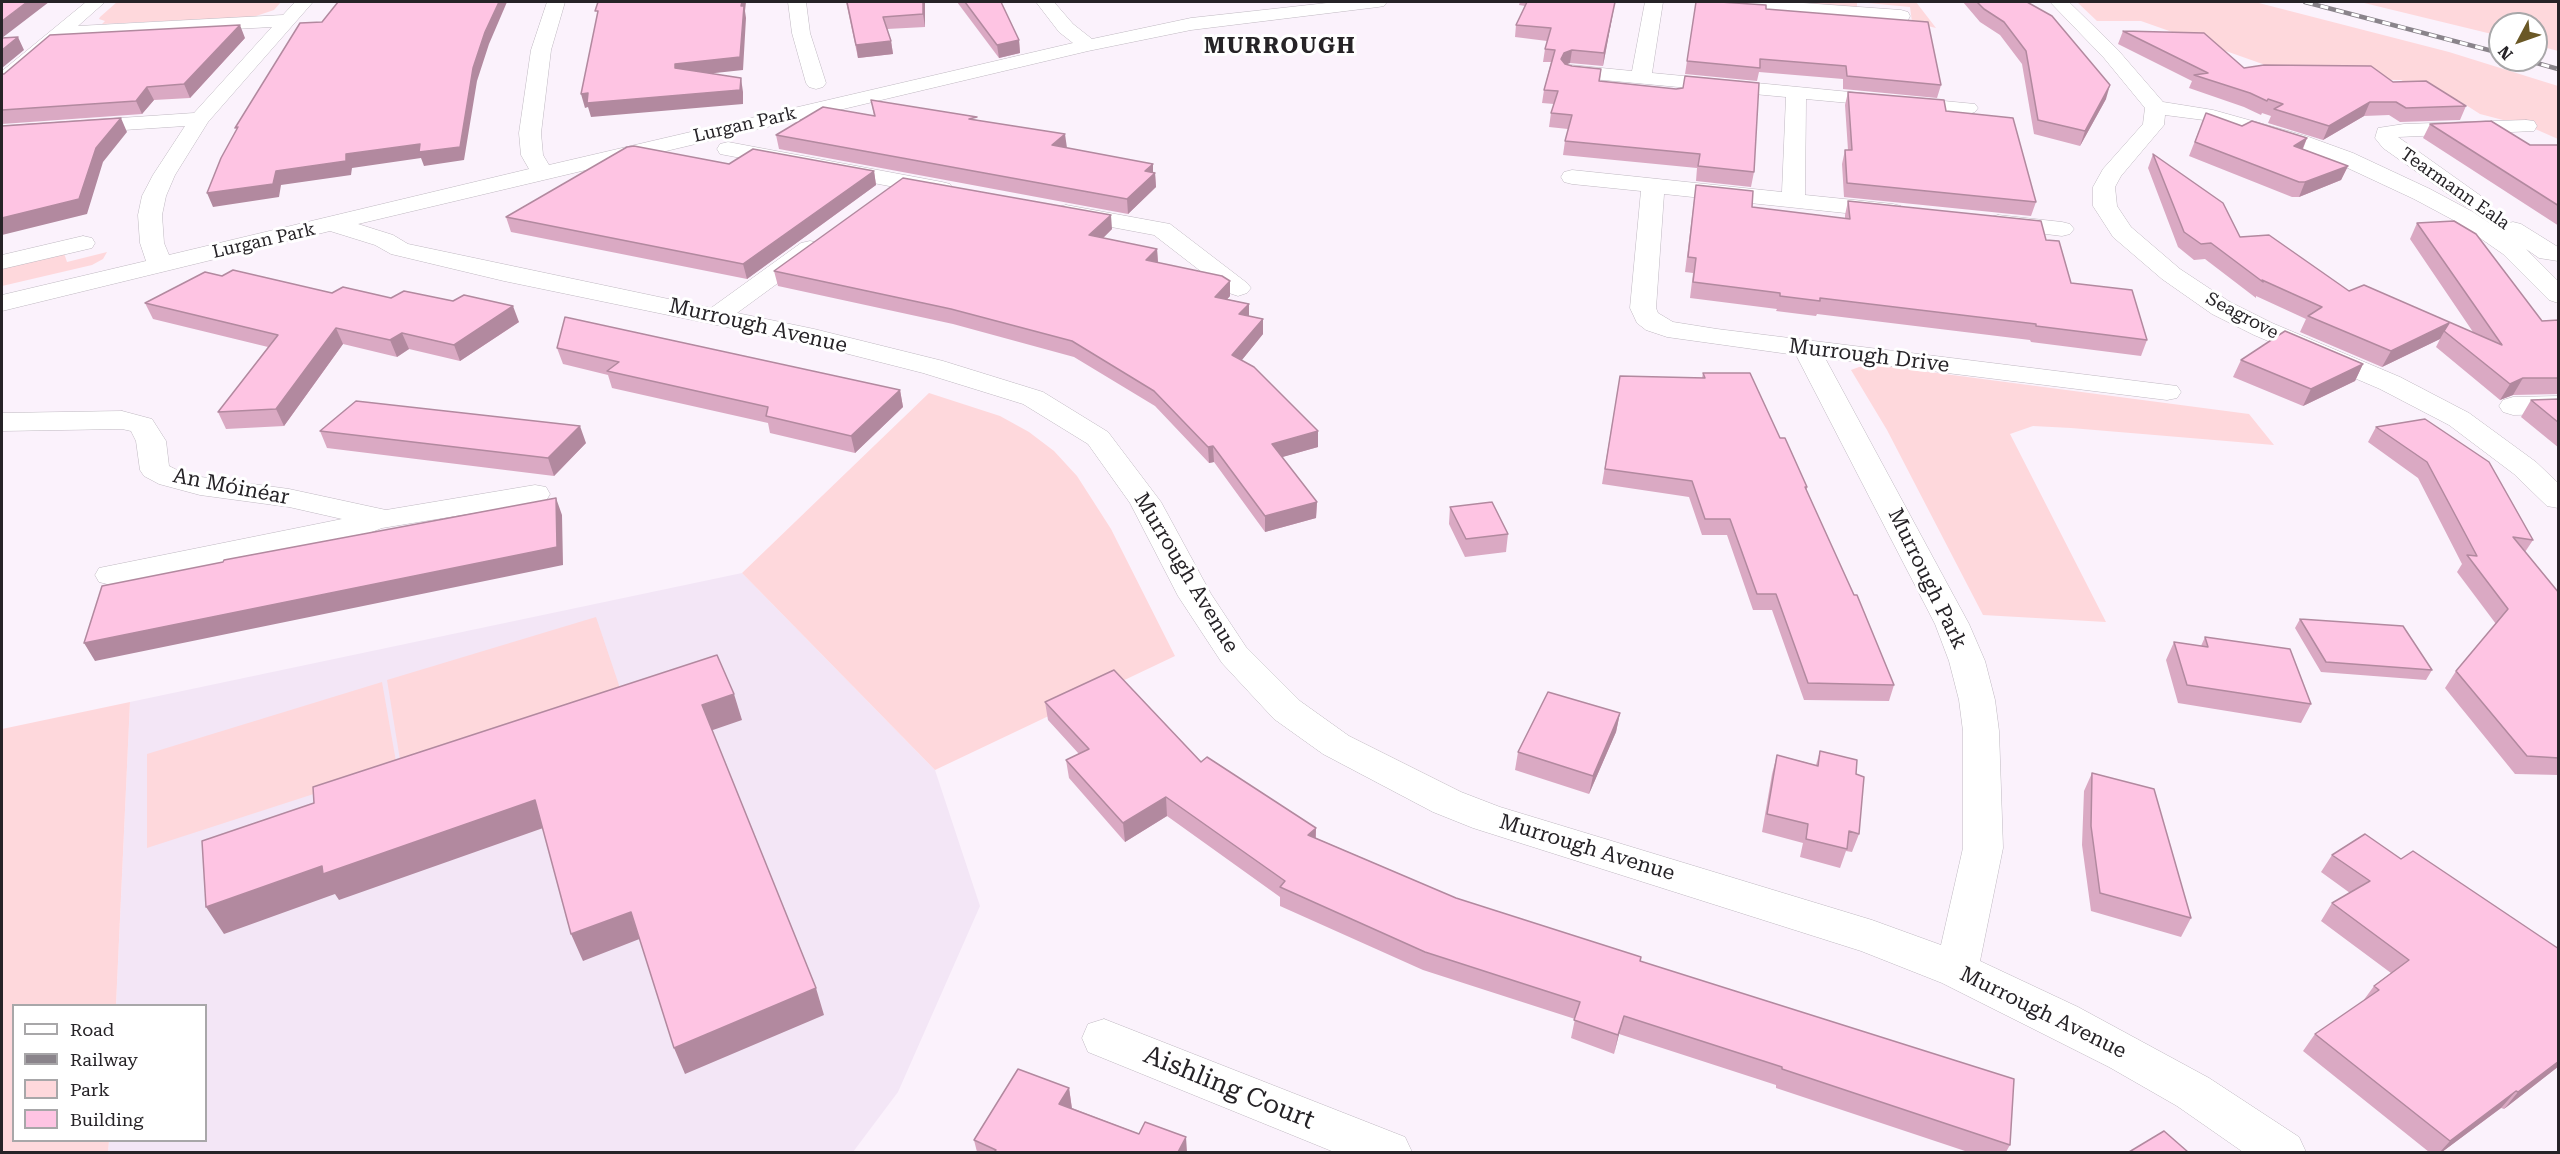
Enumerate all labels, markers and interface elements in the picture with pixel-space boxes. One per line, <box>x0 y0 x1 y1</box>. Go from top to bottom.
north arrow <box>2488 12 2548 72</box>
district label: MURROUGH <box>1204 34 1356 60</box>
text: N <box>2494 42 2517 64</box>
street label: Lurgan Park <box>691 103 799 147</box>
street label: Tearmann Eala <box>2396 143 2514 235</box>
street label: Lurgan Park <box>210 219 318 263</box>
street label: Seagrove <box>2202 288 2282 344</box>
street label: Murrough Avenue <box>666 293 850 359</box>
street label: Murrough Drive <box>1787 334 1951 378</box>
street label: An Móinéar <box>171 463 291 511</box>
street label: Murrough Avenue <box>1128 488 1244 658</box>
street label: Murrough Park <box>1882 505 1972 653</box>
street label: Murrough Avenue <box>1496 809 1678 887</box>
street label: Murrough Avenue <box>1956 962 2130 1064</box>
legend <box>12 1004 207 1142</box>
text: Road <box>70 1019 114 1040</box>
street label: Aishling Court <box>1139 1040 1319 1136</box>
text: Railway <box>70 1049 138 1070</box>
text: Park <box>70 1079 110 1100</box>
text: Building <box>70 1109 144 1130</box>

